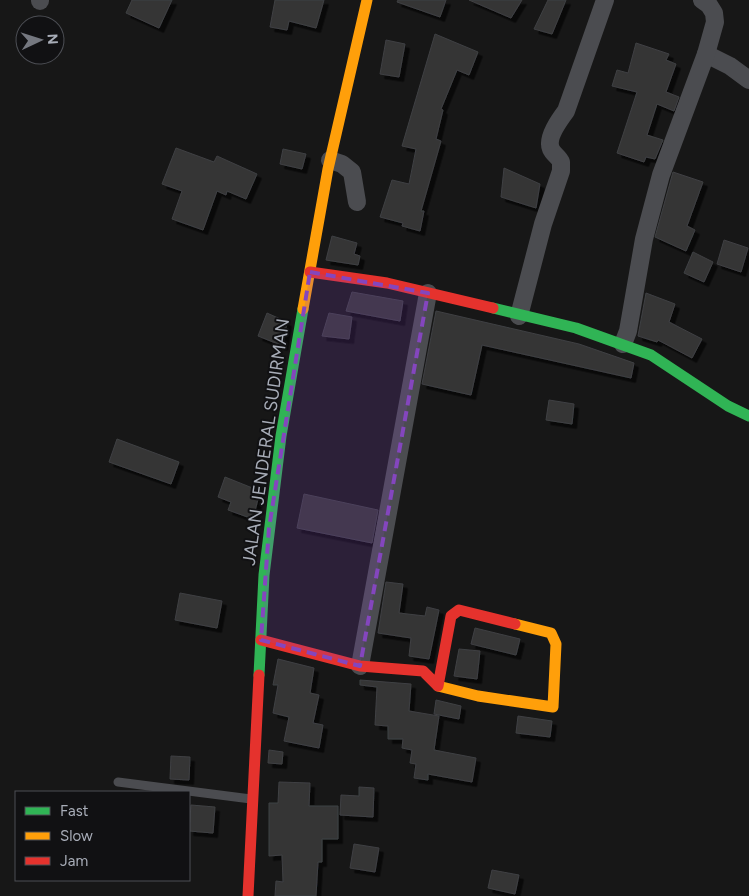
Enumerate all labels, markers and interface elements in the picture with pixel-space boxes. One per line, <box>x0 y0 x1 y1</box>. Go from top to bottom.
north arrow <box>15 15 65 65</box>
text: N <box>44 33 61 45</box>
street label: JALAN JENDERAL SUDIRMAN <box>238 317 294 567</box>
legend <box>15 791 190 881</box>
text: Fast <box>60 802 89 820</box>
text: Slow <box>60 827 93 845</box>
text: Jam <box>60 852 88 870</box>

